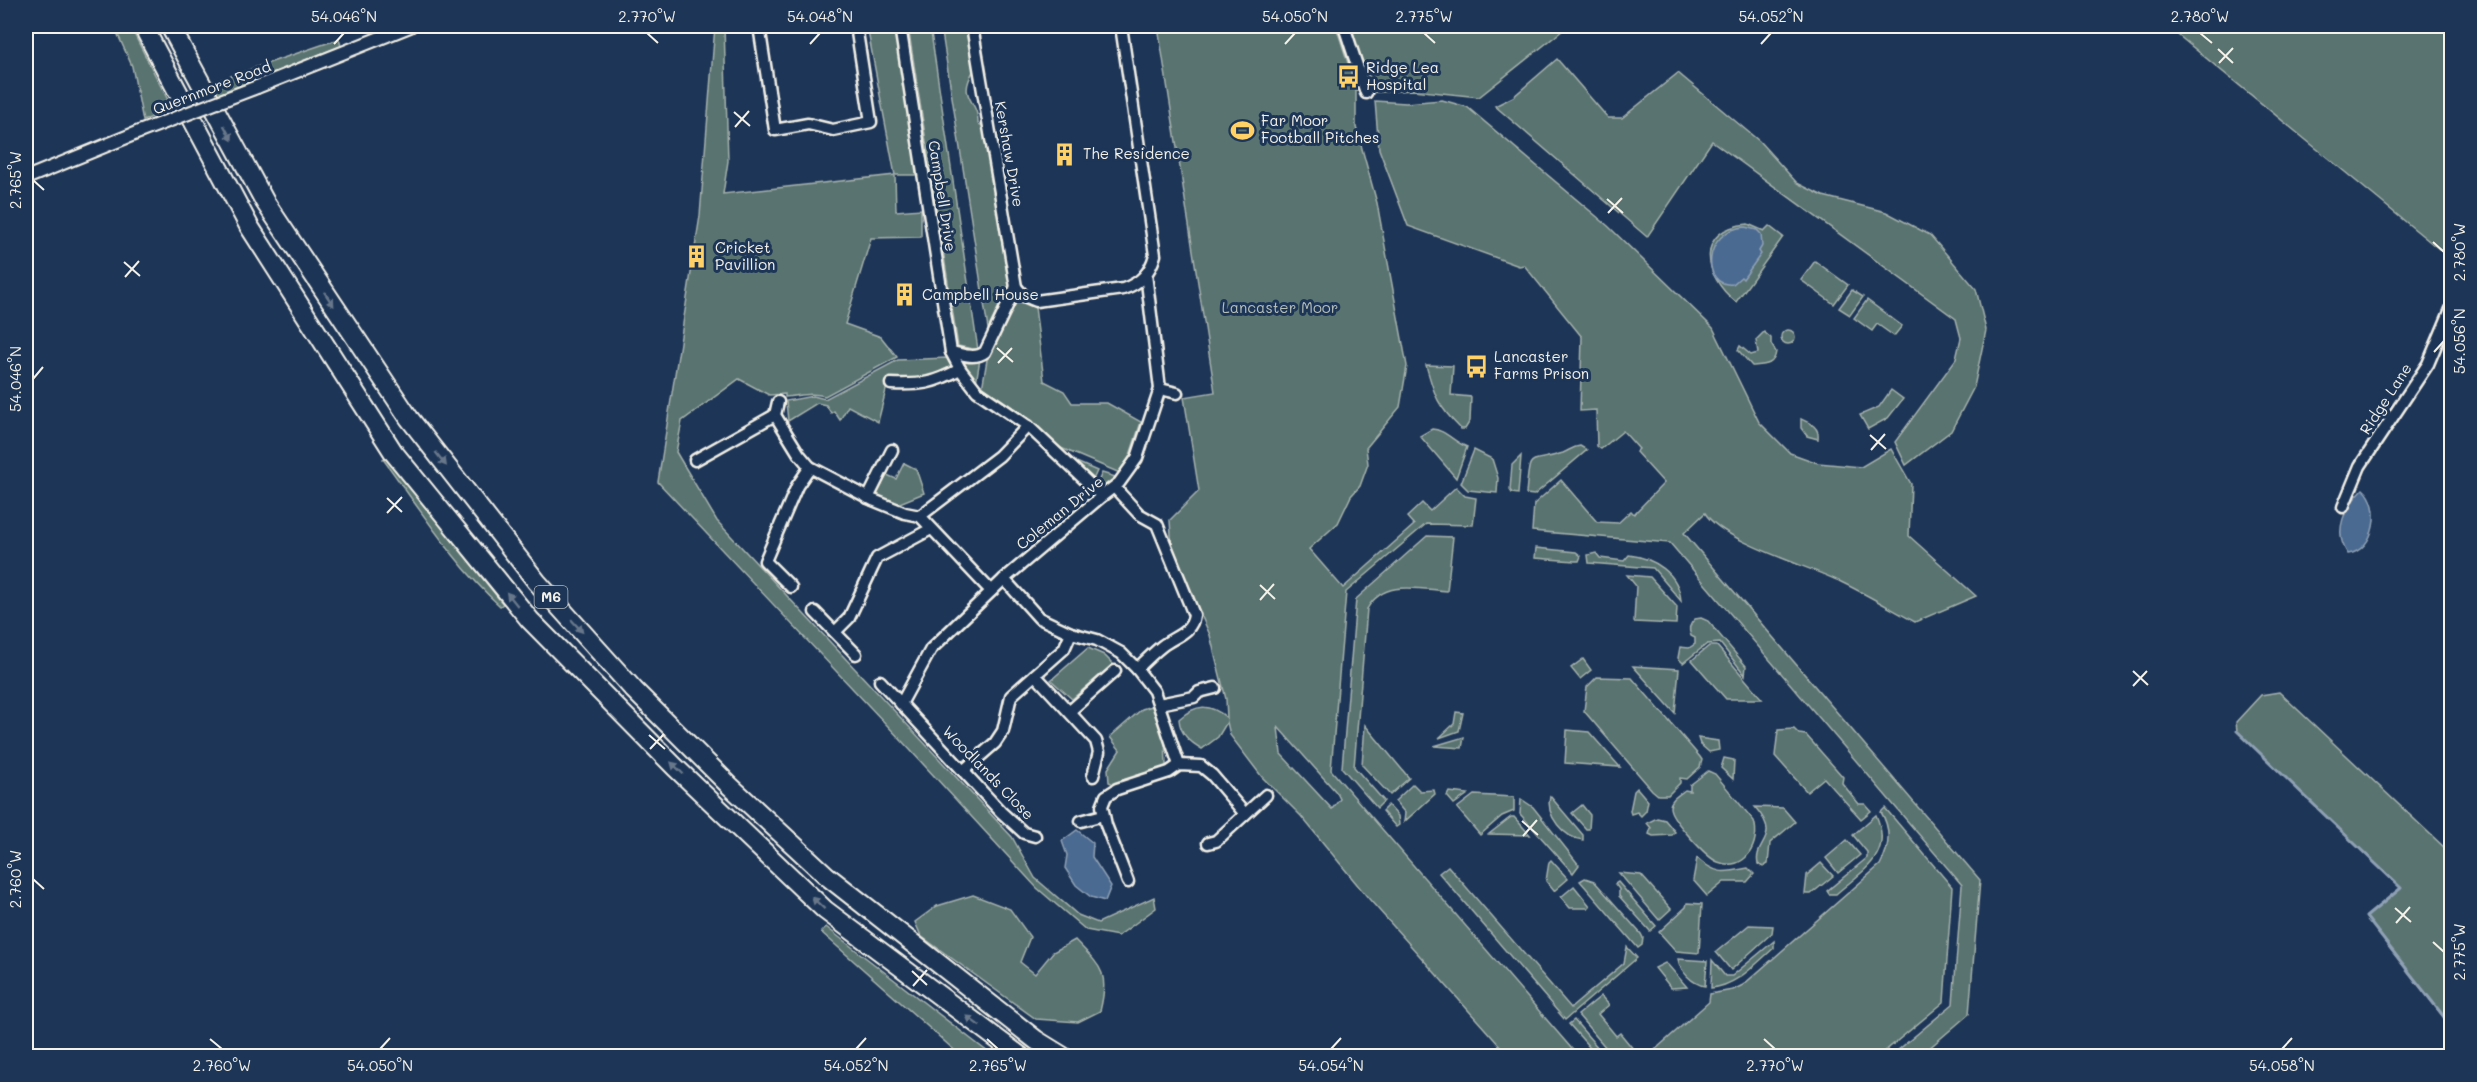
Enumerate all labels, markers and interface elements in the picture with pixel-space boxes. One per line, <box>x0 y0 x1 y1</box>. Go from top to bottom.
text: 54.046°N <box>311 6 377 26</box>
text: 2.770°W <box>618 6 676 26</box>
text: 54.048°N <box>787 6 853 26</box>
text: 54.050°N <box>1262 6 1328 26</box>
text: 2.775°W <box>1395 6 1453 26</box>
text: 54.052°N <box>1738 6 1804 26</box>
text: 2.780°W <box>2171 6 2229 26</box>
street label: Quernmore Road <box>150 55 274 119</box>
place label: Ridge Lea Hospital <box>1366 57 1439 94</box>
bus stop icon: Ridge Lea Hospital <box>1335 64 1361 90</box>
street label: Kershaw Drive <box>991 99 1029 208</box>
place label: Far Moor Football Pitches <box>1261 110 1379 147</box>
sports icon: Far Moor Football Pitches <box>1230 117 1256 143</box>
one-way arrow <box>223 124 233 141</box>
street label: Campbell Drive <box>924 139 962 253</box>
building icon: The Residence <box>1052 141 1078 167</box>
place label: The Residence <box>1083 143 1190 163</box>
text: 2.765°W <box>5 151 25 209</box>
text: 2.780°W <box>2449 223 2469 281</box>
place label: Cricket Pavillion <box>715 237 775 274</box>
building icon: Cricket Pavillion <box>684 244 710 270</box>
building icon: Campbell House <box>891 282 917 308</box>
place label: Campbell House <box>922 284 1039 304</box>
one-way arrow <box>324 290 335 307</box>
park label: Lancaster Moor <box>1222 297 1338 317</box>
text: 54.056°N <box>2449 308 2469 374</box>
text: 54.046°N <box>5 346 25 412</box>
place label: Lancaster Farms Prison <box>1494 346 1589 383</box>
bus stop icon: Lancaster Farms Prison <box>1463 353 1489 379</box>
street label: Ridge Lane <box>2355 359 2416 438</box>
one-way arrow <box>434 451 446 466</box>
street label: Coleman Drive <box>1012 471 1107 554</box>
road number: M6 <box>534 586 568 608</box>
one-way arrow <box>506 591 518 606</box>
one-way arrow <box>570 618 583 633</box>
street label: Woodlands Close <box>939 721 1039 824</box>
one-way arrow <box>670 762 684 776</box>
text: 2.760°W <box>5 850 25 908</box>
one-way arrow <box>811 897 826 910</box>
text: 2.775°W <box>2449 923 2469 981</box>
one-way arrow <box>965 1015 981 1028</box>
text: 2.760°W <box>193 1055 251 1075</box>
text: 54.050°N <box>347 1055 413 1075</box>
text: 54.052°N <box>823 1055 889 1075</box>
text: 2.765°W <box>969 1055 1027 1075</box>
text: 54.054°N <box>1298 1055 1364 1075</box>
text: 2.770°W <box>1746 1055 1804 1075</box>
text: 54.058°N <box>2249 1055 2315 1075</box>

